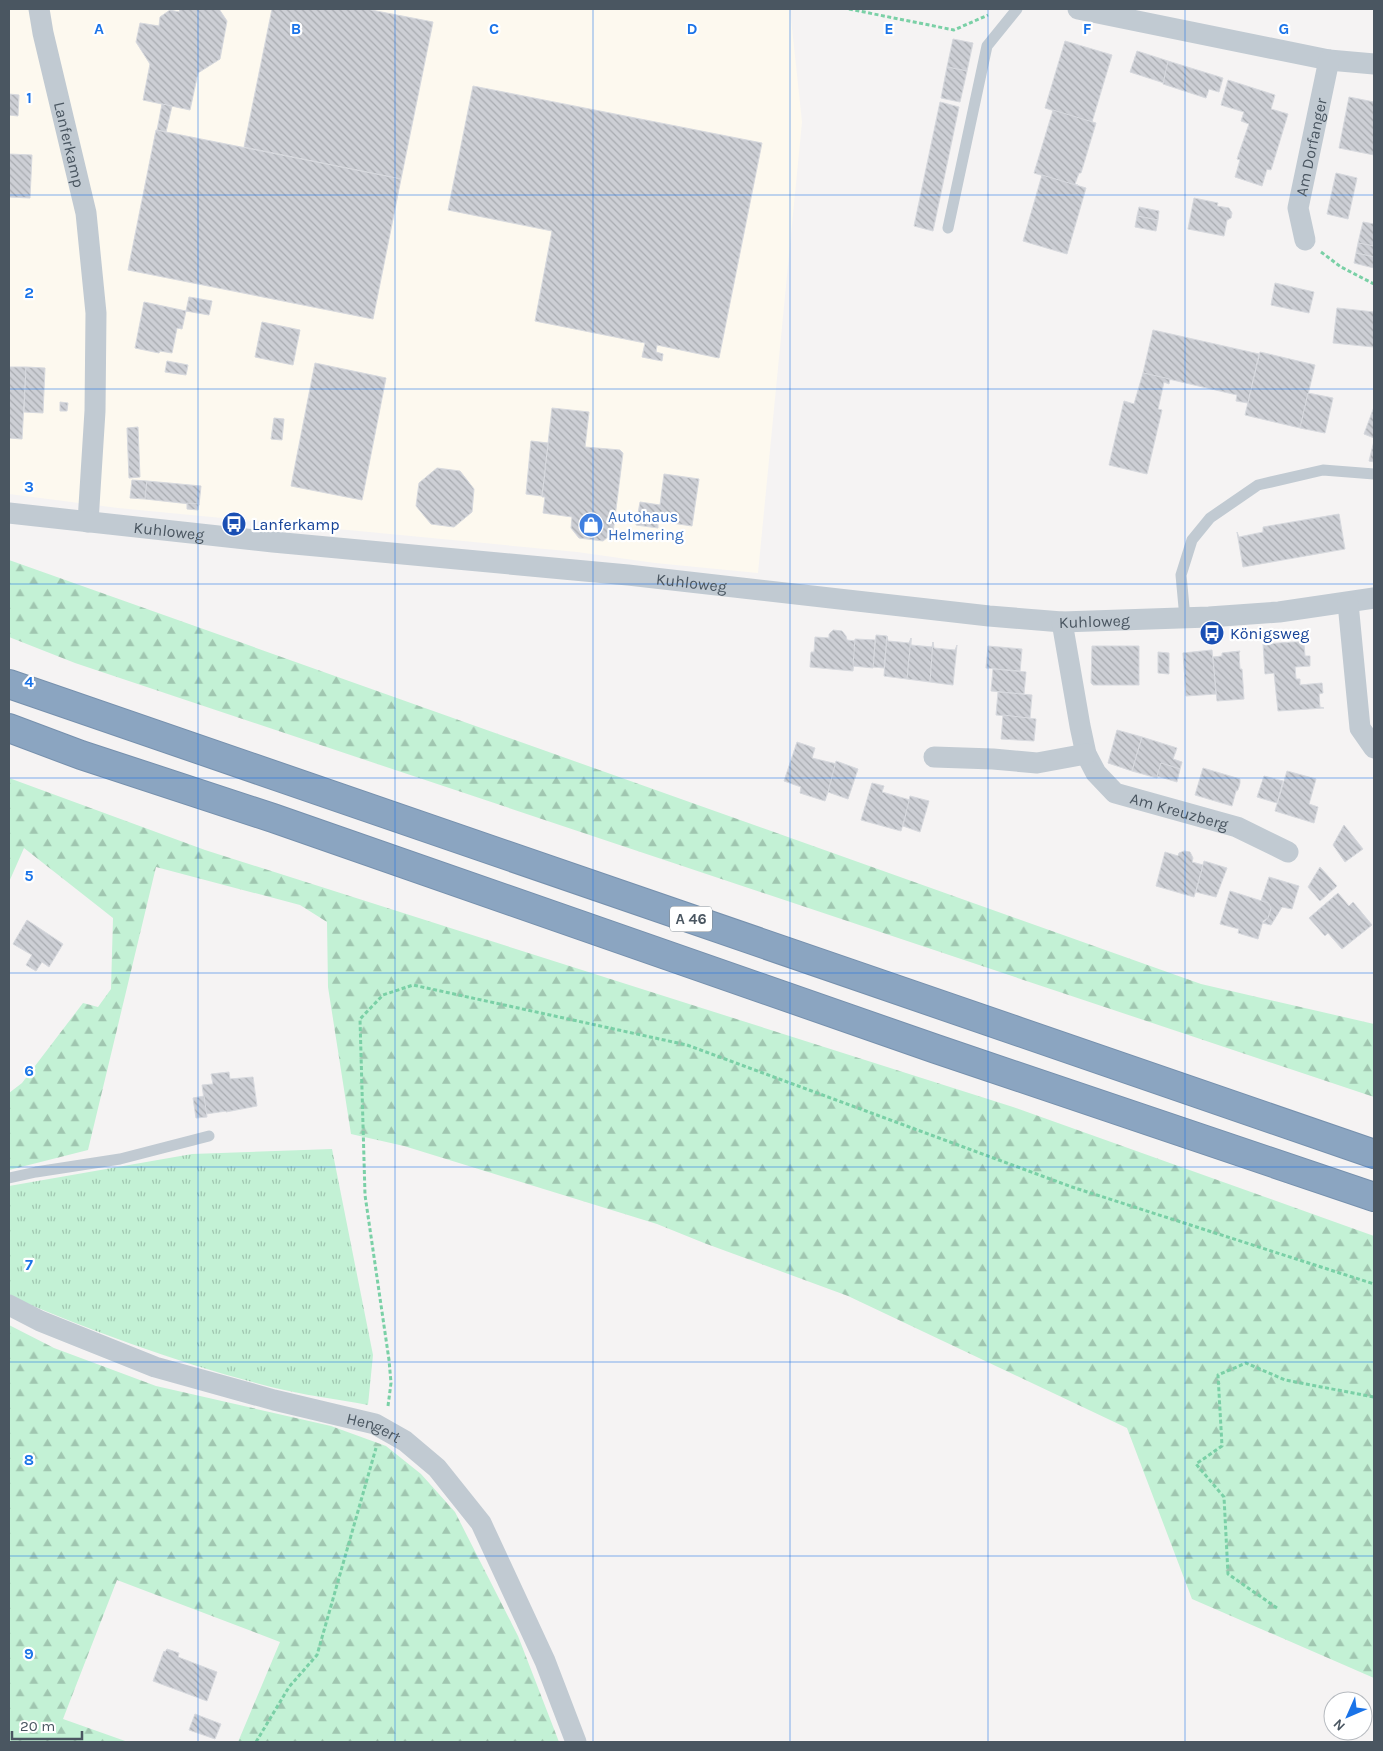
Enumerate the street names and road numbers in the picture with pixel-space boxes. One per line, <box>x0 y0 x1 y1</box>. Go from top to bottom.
street label: Am Dorfanger <box>1292 96 1331 198</box>
street label: Lanferkamp <box>50 100 89 189</box>
street label: Kuhloweg <box>133 518 205 544</box>
street label: Kuhloweg <box>655 569 728 596</box>
street label: Kuhloweg <box>1058 611 1130 632</box>
street label: Am Kreuzberg <box>1128 789 1231 834</box>
road number: A 46 <box>670 906 712 932</box>
street label: Hengert <box>345 1409 404 1447</box>

